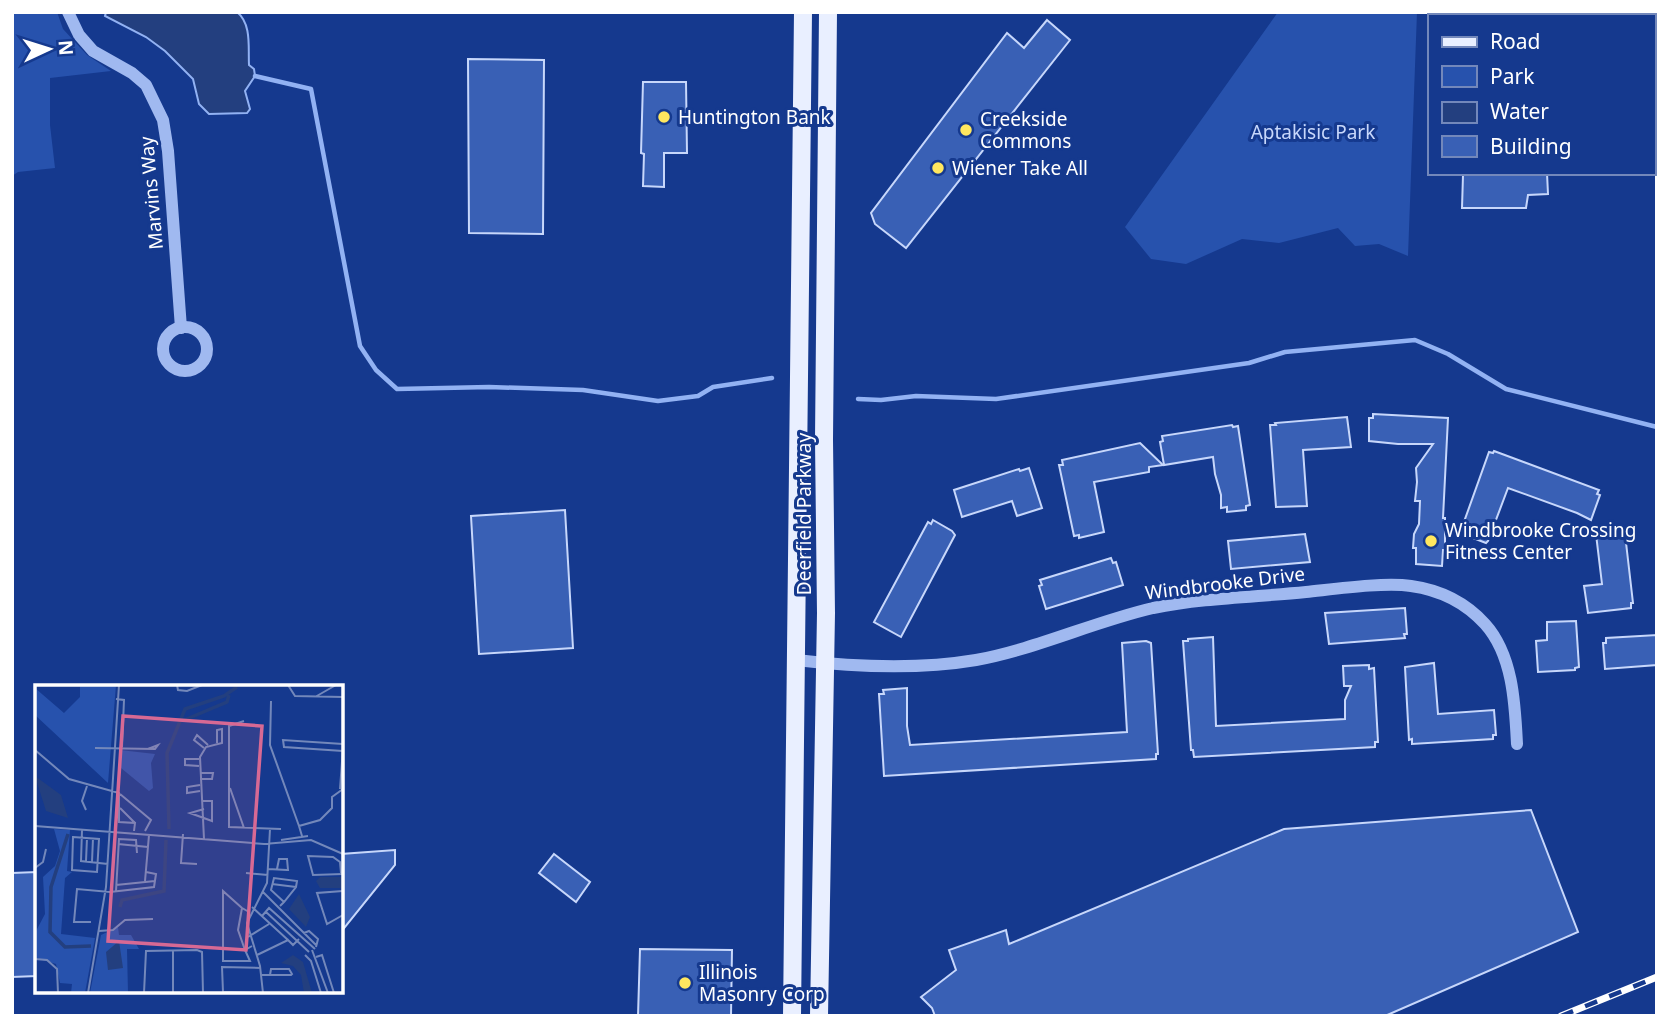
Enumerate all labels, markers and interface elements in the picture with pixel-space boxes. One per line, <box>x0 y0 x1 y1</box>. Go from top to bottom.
north arrow <box>14 14 84 84</box>
legend <box>1428 14 1655 175</box>
text: Road <box>1490 27 1540 55</box>
text: N <box>52 39 79 56</box>
text: Park <box>1490 62 1535 90</box>
text: Water <box>1490 97 1549 125</box>
place label: Huntington Bank <box>678 104 831 130</box>
place label: Creekside Commons <box>980 106 1071 154</box>
marker: Huntington Bank <box>656 109 672 125</box>
park label: Aptakisic Park <box>1251 119 1375 145</box>
marker: Creekside Commons <box>958 122 974 138</box>
text: Building <box>1490 132 1572 160</box>
street label: Marvins Way <box>133 135 169 251</box>
place label: Wiener Take All <box>952 155 1088 181</box>
marker: Wiener Take All <box>930 160 946 176</box>
street label: Deerfield Parkway <box>791 433 817 595</box>
place label: Windbrooke Crossing Fitness Center <box>1445 517 1636 565</box>
marker: Windbrooke Crossing Fitness Center <box>1423 533 1439 549</box>
street label: Windbrooke Drive <box>1144 560 1306 606</box>
inset map <box>35 685 343 993</box>
place label: Illinois Masonry Corp <box>699 959 825 1007</box>
marker: Illinois Masonry Corp <box>677 975 693 991</box>

